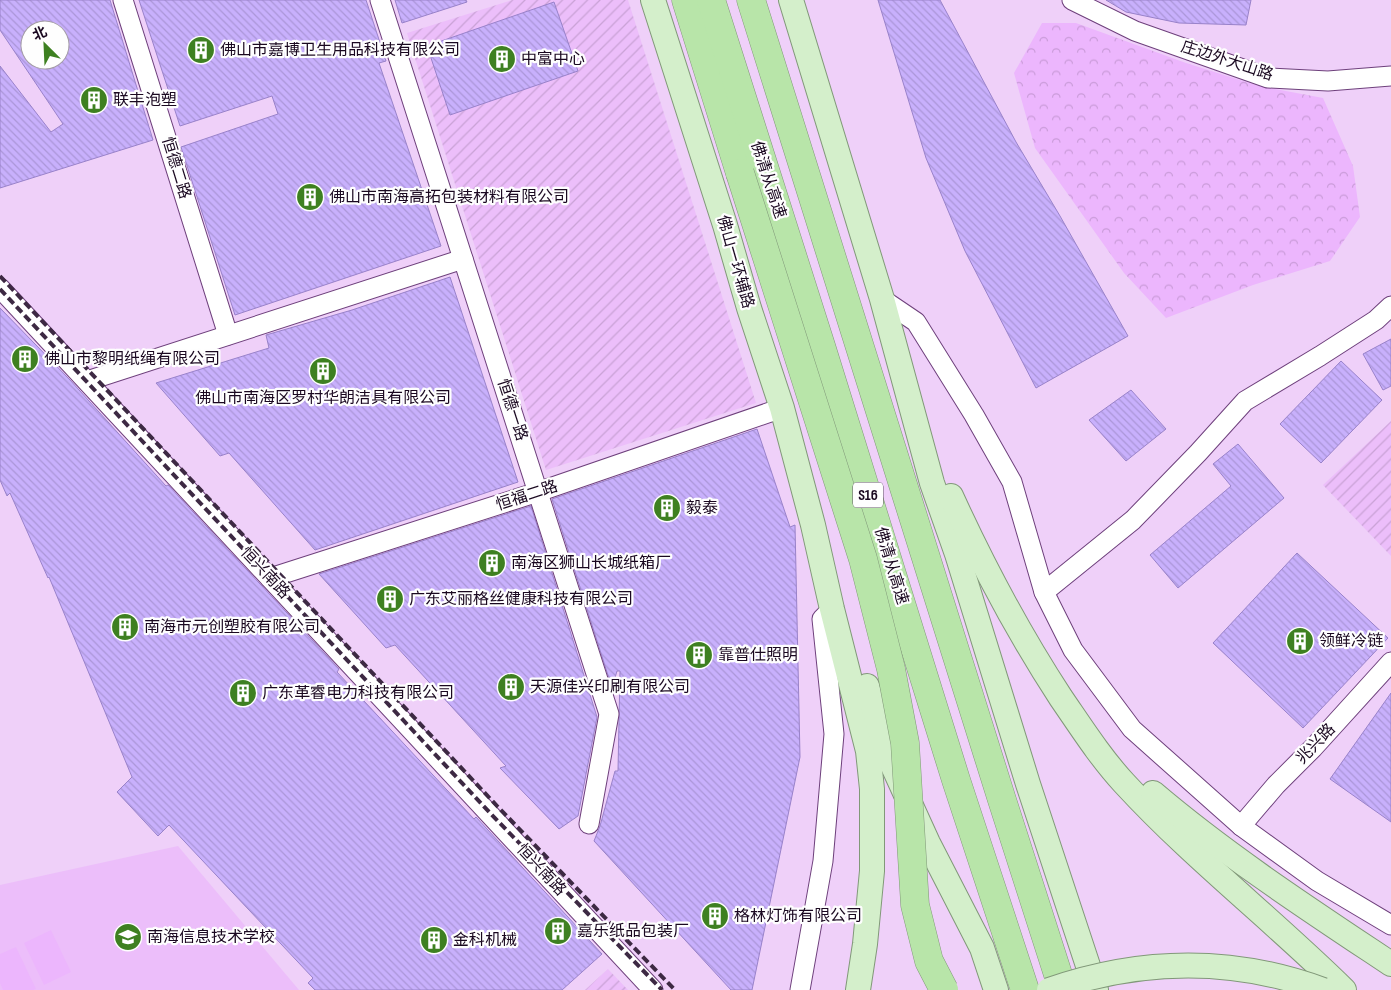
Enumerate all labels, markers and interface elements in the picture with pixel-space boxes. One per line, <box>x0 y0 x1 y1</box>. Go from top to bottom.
north arrow <box>20 20 70 70</box>
text: 北 <box>30 23 50 44</box>
building icon: 佛山市嘉博卫生用品科技有限公司 <box>186 35 216 65</box>
street label: 庄边外大山路 <box>1178 37 1276 85</box>
place label: 佛山市嘉博卫生用品科技有限公司 <box>220 41 460 60</box>
building icon: 中富中心 <box>487 44 517 74</box>
place label: 中富中心 <box>521 50 585 69</box>
building icon: 联丰泡塑 <box>79 85 109 115</box>
place label: 联丰泡塑 <box>113 91 177 110</box>
street label: 恒德二路 <box>158 135 194 201</box>
street label: 佛清从高速 <box>747 139 789 221</box>
building icon: 佛山市南海高拓包装材料有限公司 <box>295 182 325 212</box>
place label: 佛山市南海高拓包装材料有限公司 <box>329 188 569 207</box>
street label: 佛山一环辅路 <box>713 213 757 311</box>
building icon: 佛山市黎明纸绳有限公司 <box>10 344 40 374</box>
place label: 佛山市黎明纸绳有限公司 <box>44 350 220 369</box>
building icon: 佛山市南海区罗村华朗洁具有限公司 <box>308 356 338 386</box>
street label: 恒德一路 <box>493 377 531 443</box>
place label: 佛山市南海区罗村华朗洁具有限公司 <box>195 389 451 408</box>
street label: 恒福二路 <box>494 477 560 515</box>
road number: S16 <box>853 482 883 508</box>
building icon: 毅泰 <box>652 493 682 523</box>
place label: 毅泰 <box>686 499 718 518</box>
street label: 佛清从高速 <box>870 525 912 607</box>
street label: 恒兴南路 <box>236 543 294 603</box>
building icon: 南海区狮山长城纸箱厂 <box>477 548 507 578</box>
place label: 南海区狮山长城纸箱厂 <box>511 554 671 573</box>
building icon: 广东艾丽格丝健康科技有限公司 <box>375 584 405 614</box>
place label: 广东艾丽格丝健康科技有限公司 <box>409 590 633 609</box>
building icon: 南海市元创塑胶有限公司 <box>110 612 140 642</box>
place label: 南海市元创塑胶有限公司 <box>144 618 320 637</box>
building icon: 领鲜冷链 <box>1285 626 1315 656</box>
place label: 领鲜冷链 <box>1319 632 1383 651</box>
building icon: 靠普仕照明 <box>684 640 714 670</box>
place label: 靠普仕照明 <box>718 646 798 665</box>
building icon: 天源佳兴印刷有限公司 <box>496 672 526 702</box>
building icon: 广东革睿电力科技有限公司 <box>228 678 258 708</box>
place label: 天源佳兴印刷有限公司 <box>530 678 690 697</box>
place label: 广东革睿电力科技有限公司 <box>262 684 454 703</box>
street label: 兆兴路 <box>1292 720 1340 768</box>
street label: 恒兴南路 <box>512 840 570 900</box>
building icon: 格林灯饰有限公司 <box>700 901 730 931</box>
place label: 格林灯饰有限公司 <box>734 907 862 926</box>
building icon: 嘉乐纸品包装厂 <box>543 916 573 946</box>
school or university icon: 南海信息技术学校 <box>113 922 143 952</box>
place label: 嘉乐纸品包装厂 <box>577 922 689 941</box>
building icon: 金科机械 <box>419 925 449 955</box>
place label: 南海信息技术学校 <box>147 928 275 947</box>
place label: 金科机械 <box>453 931 517 950</box>

